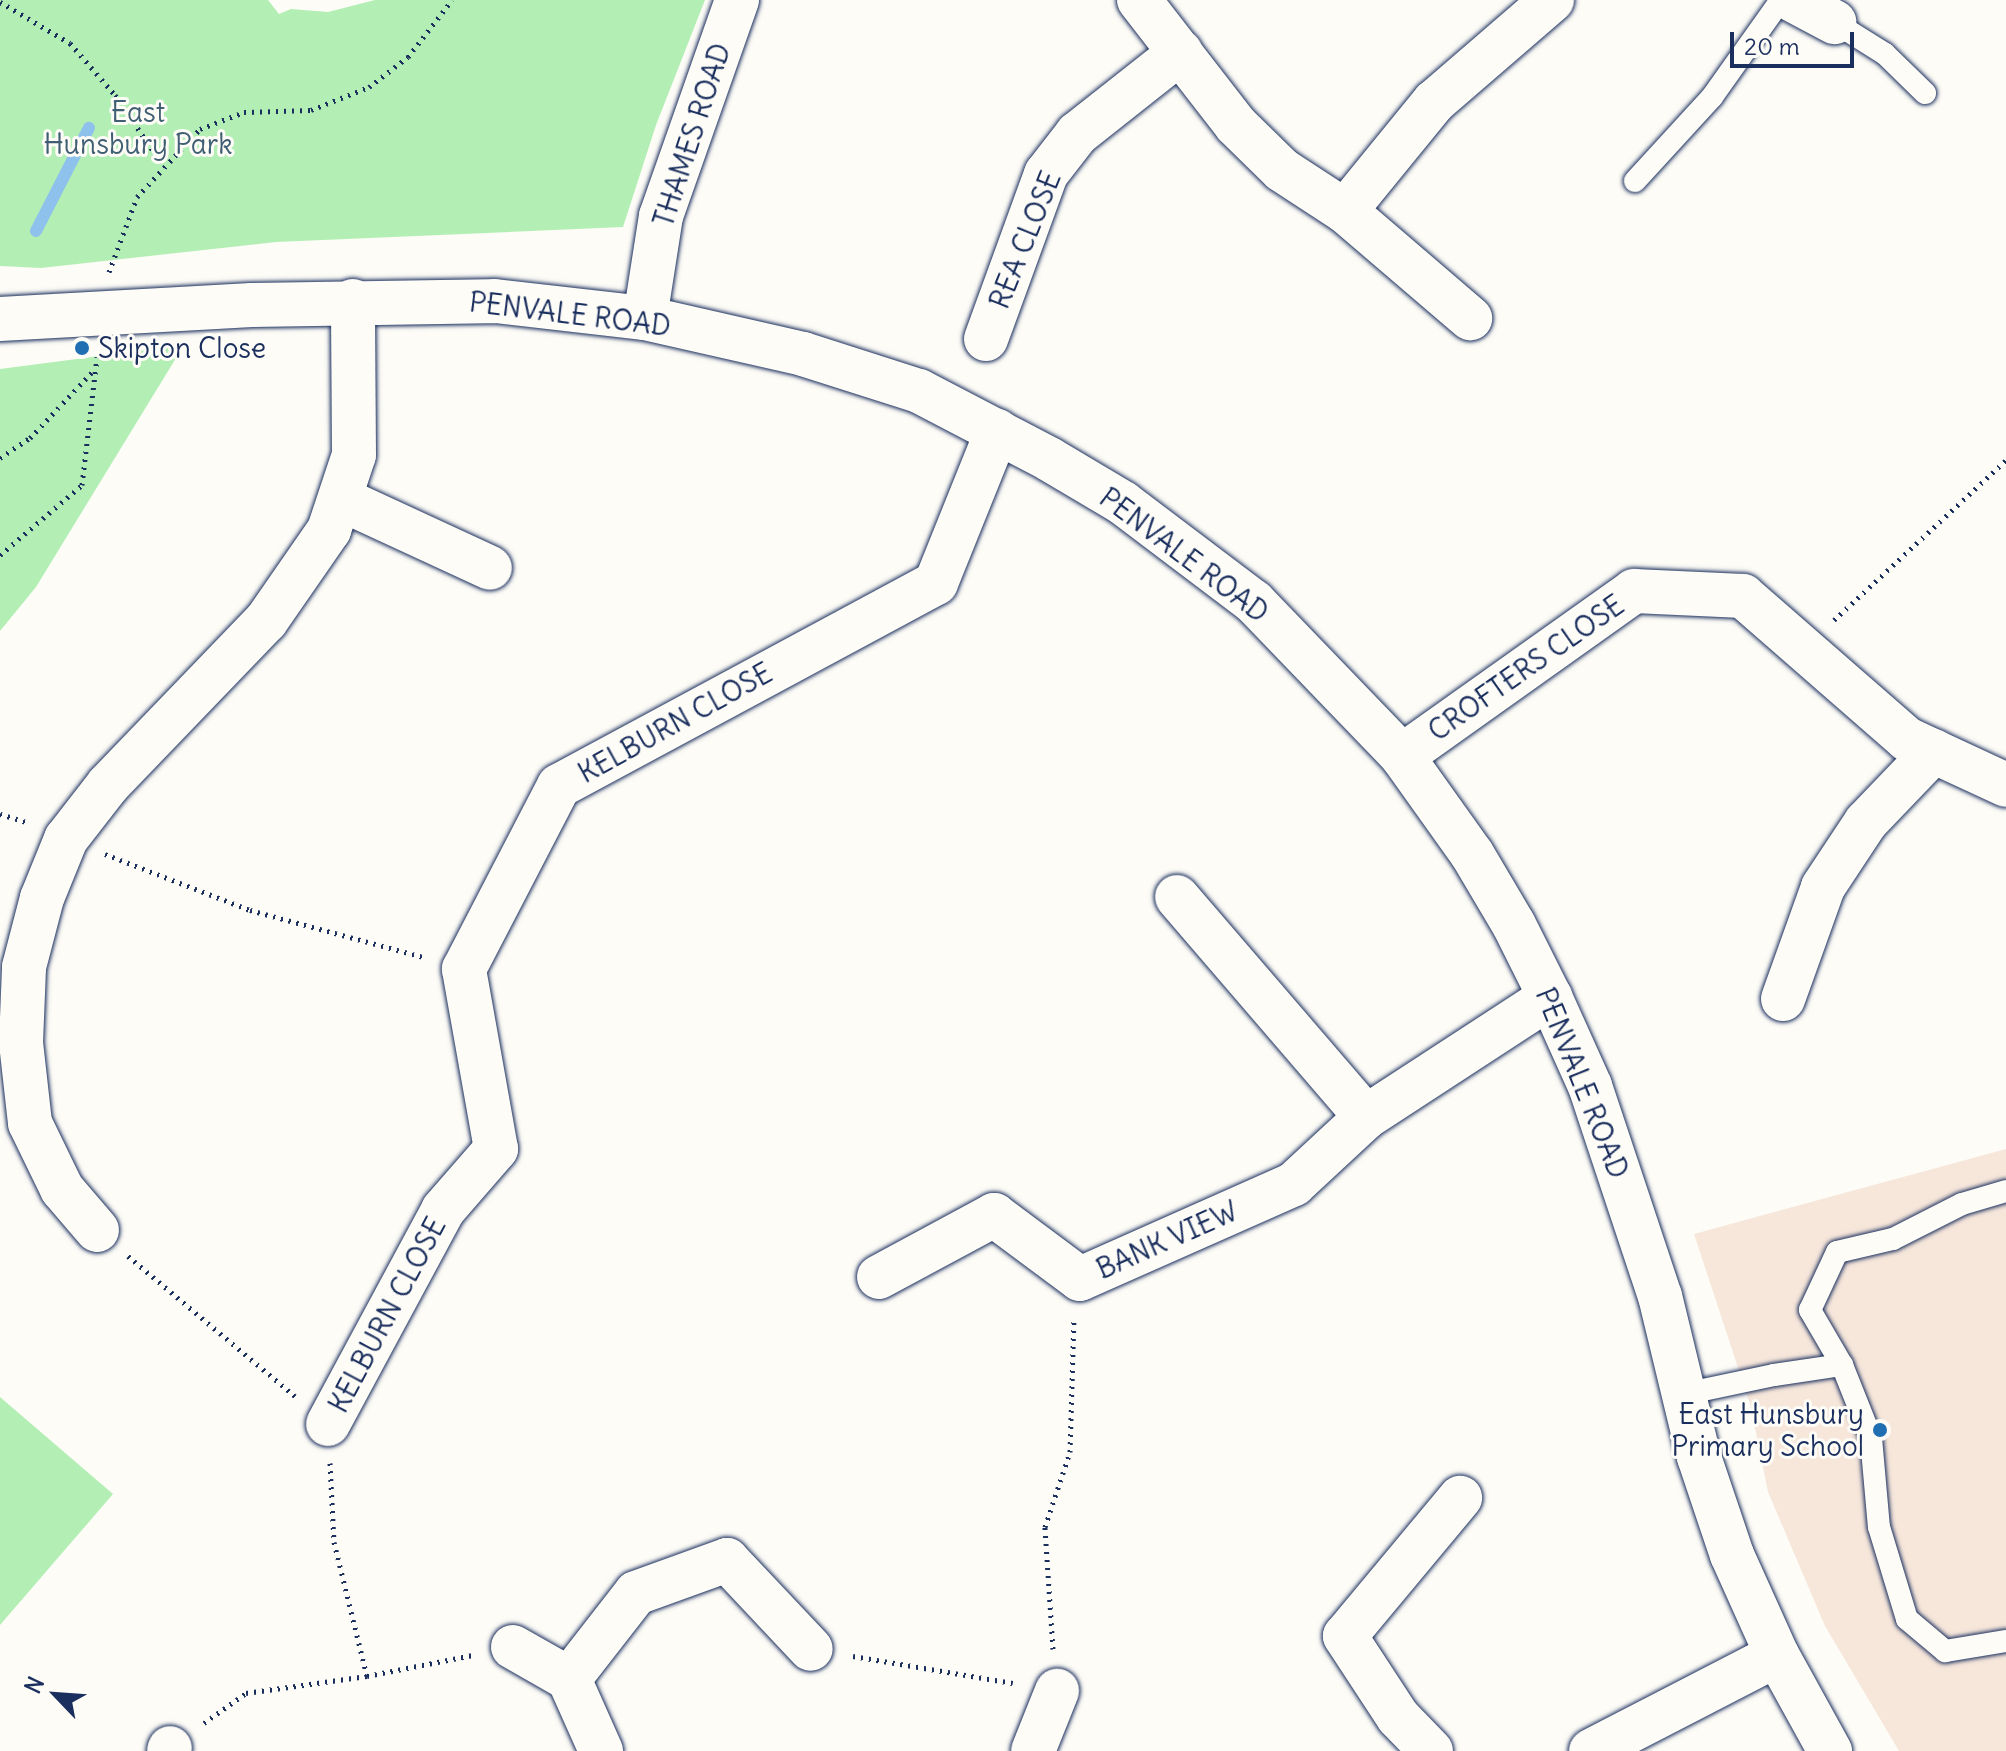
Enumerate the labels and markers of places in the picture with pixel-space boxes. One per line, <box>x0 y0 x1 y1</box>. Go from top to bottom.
place label: Skipton Close <box>98 331 266 365</box>
marker: Skipton Close <box>73 339 91 357</box>
place label: East Hunsbury Primary School <box>1671 1397 1864 1463</box>
marker: East Hunsbury Primary School <box>1871 1421 1889 1439</box>

